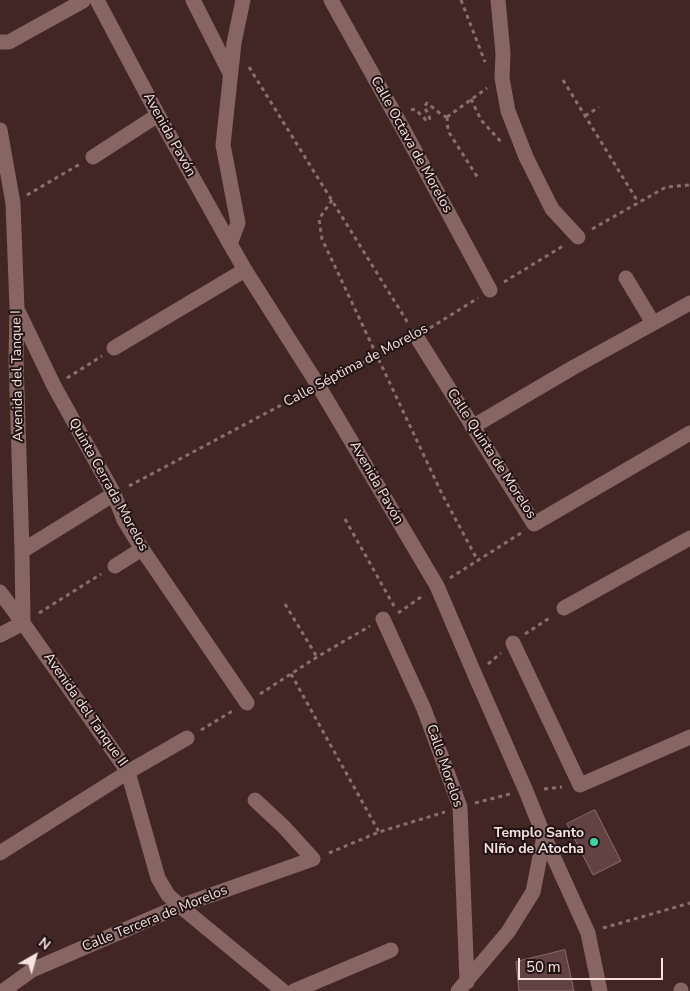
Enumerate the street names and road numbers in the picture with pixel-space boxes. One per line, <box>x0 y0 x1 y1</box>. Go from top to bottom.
street label: Calle Octava de Morelos <box>366 74 456 216</box>
street label: Avenida Pavón <box>139 90 199 180</box>
street label: Avenida del Tanque I <box>8 310 28 442</box>
street label: Calle Séptima de Morelos <box>281 321 431 411</box>
street label: Calle Quinta de Morelos <box>443 386 539 522</box>
street label: Quinta Cerrada Morelos <box>64 416 152 554</box>
street label: Avenida Pavón <box>345 438 407 528</box>
street label: Avenida del Tanque II <box>39 650 131 770</box>
street label: Calle Morelos <box>422 722 466 810</box>
street label: Calle Tercera de Morelos <box>80 882 230 956</box>

